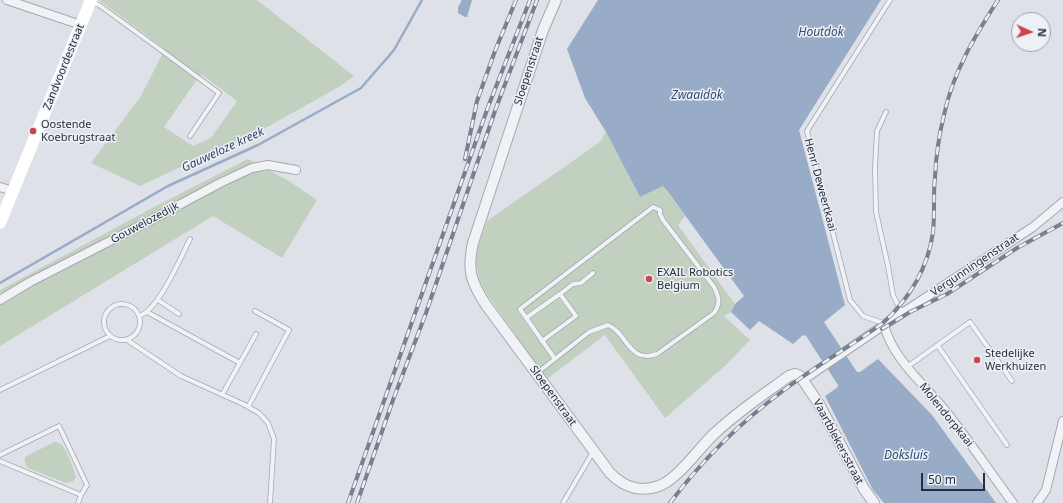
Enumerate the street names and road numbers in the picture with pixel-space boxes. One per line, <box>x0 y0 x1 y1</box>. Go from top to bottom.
street label: Zandvoordestraat <box>41 22 87 112</box>
street label: Sloepenstraat <box>512 35 546 107</box>
street label: Henri Deweertkaai <box>801 137 839 233</box>
street label: Gouwelozedijk <box>109 199 181 247</box>
street label: Vergunningenstraat <box>928 231 1022 299</box>
street label: Sloepenstraat <box>527 363 579 429</box>
street label: Molendorpkaai <box>916 380 976 450</box>
street label: Vaartblekersstraat <box>810 397 866 487</box>

